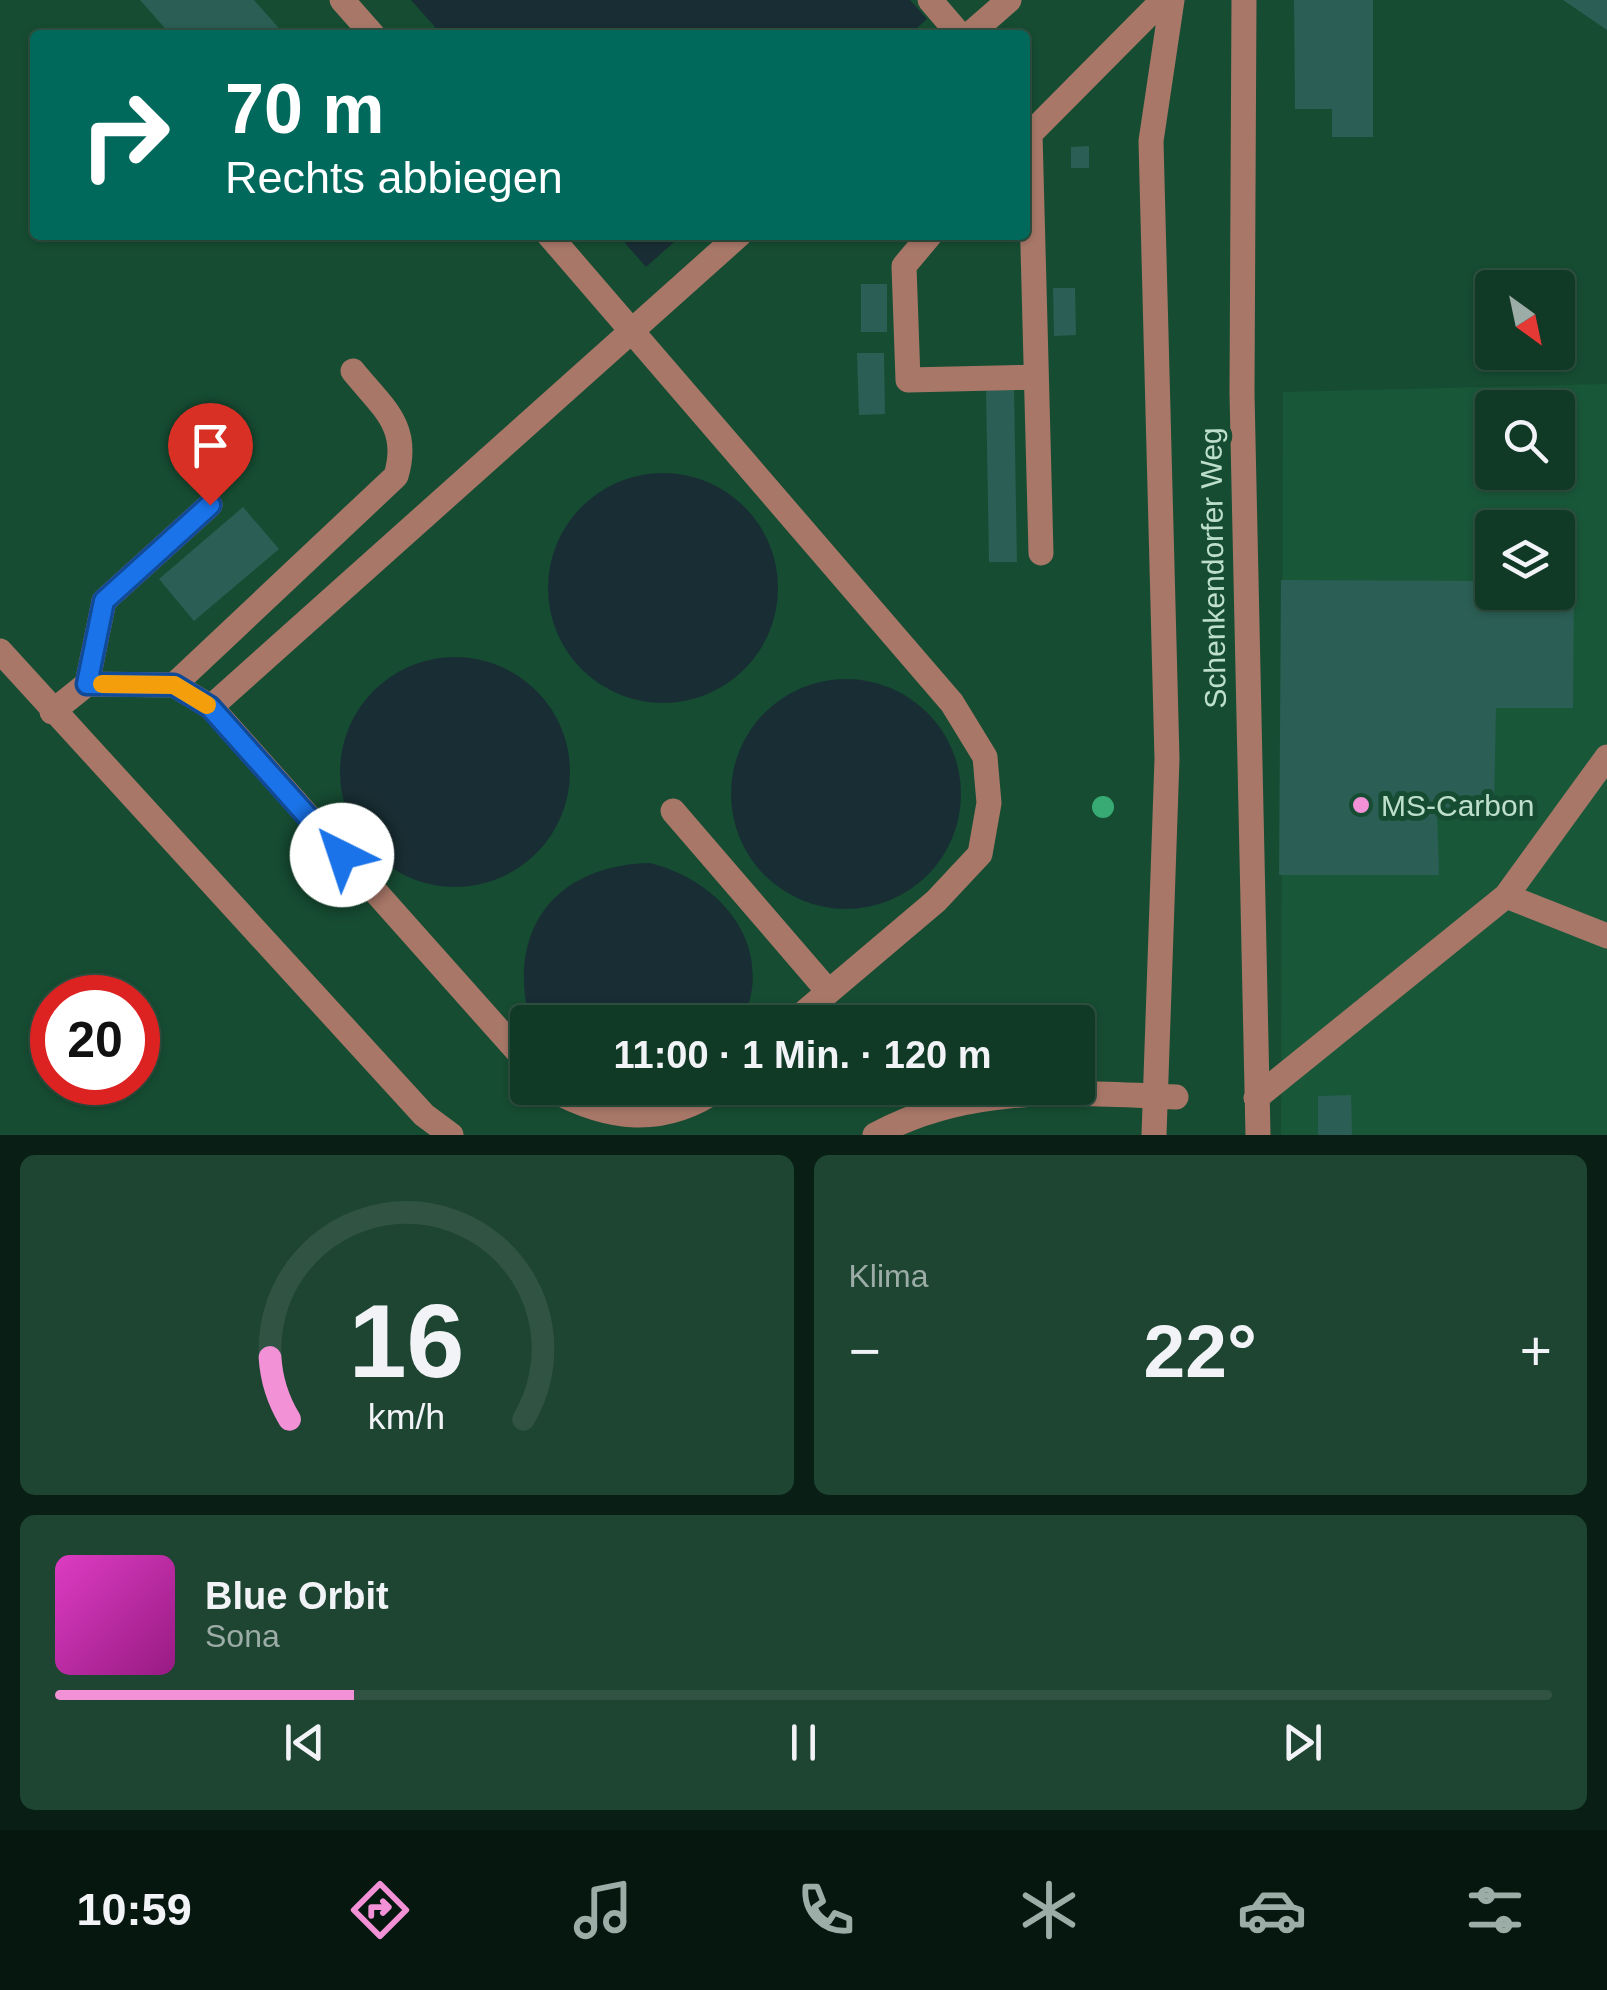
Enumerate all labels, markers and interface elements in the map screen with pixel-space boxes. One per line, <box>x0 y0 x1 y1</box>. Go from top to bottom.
icon: right <box>60 70 190 200</box>
text: 70 m <box>225 70 385 148</box>
text: Rechts abbiegen <box>225 152 563 203</box>
north arrow <box>1475 270 1575 370</box>
map controls <box>1475 270 1575 610</box>
button: search <box>1475 390 1575 490</box>
pin <box>168 403 253 506</box>
icon: arrive <box>183 418 238 473</box>
street label: Schenkendorfer Weg <box>1194 427 1232 709</box>
button: layers <box>1475 510 1575 610</box>
place label: MS-Carbon <box>1381 789 1534 822</box>
marker: MS-Carbon <box>1350 794 1372 816</box>
position arrow <box>290 803 394 907</box>
speed limit sign: 20 <box>30 975 160 1105</box>
text: 11:00 · 1 Min. · 120 m <box>613 1034 992 1076</box>
text: Klima <box>849 1258 929 1294</box>
text: 16 <box>349 1283 465 1399</box>
text: 22° <box>1144 1309 1257 1393</box>
text: − <box>849 1320 881 1382</box>
text: + <box>1520 1320 1552 1382</box>
text: km/h <box>368 1397 445 1437</box>
text: Blue Orbit <box>205 1575 389 1617</box>
text: Sona <box>205 1618 280 1654</box>
icon: previous <box>277 1715 332 1770</box>
icon: pause <box>776 1715 831 1770</box>
icon: next <box>1275 1715 1330 1770</box>
icon: directions <box>345 1875 415 1945</box>
icon: music <box>568 1875 638 1945</box>
icon: phone <box>791 1875 861 1945</box>
icon: climate <box>1014 1875 1084 1945</box>
icon: car <box>1237 1875 1307 1945</box>
icon: filters <box>1460 1875 1530 1945</box>
text: 10:59 <box>77 1884 192 1935</box>

